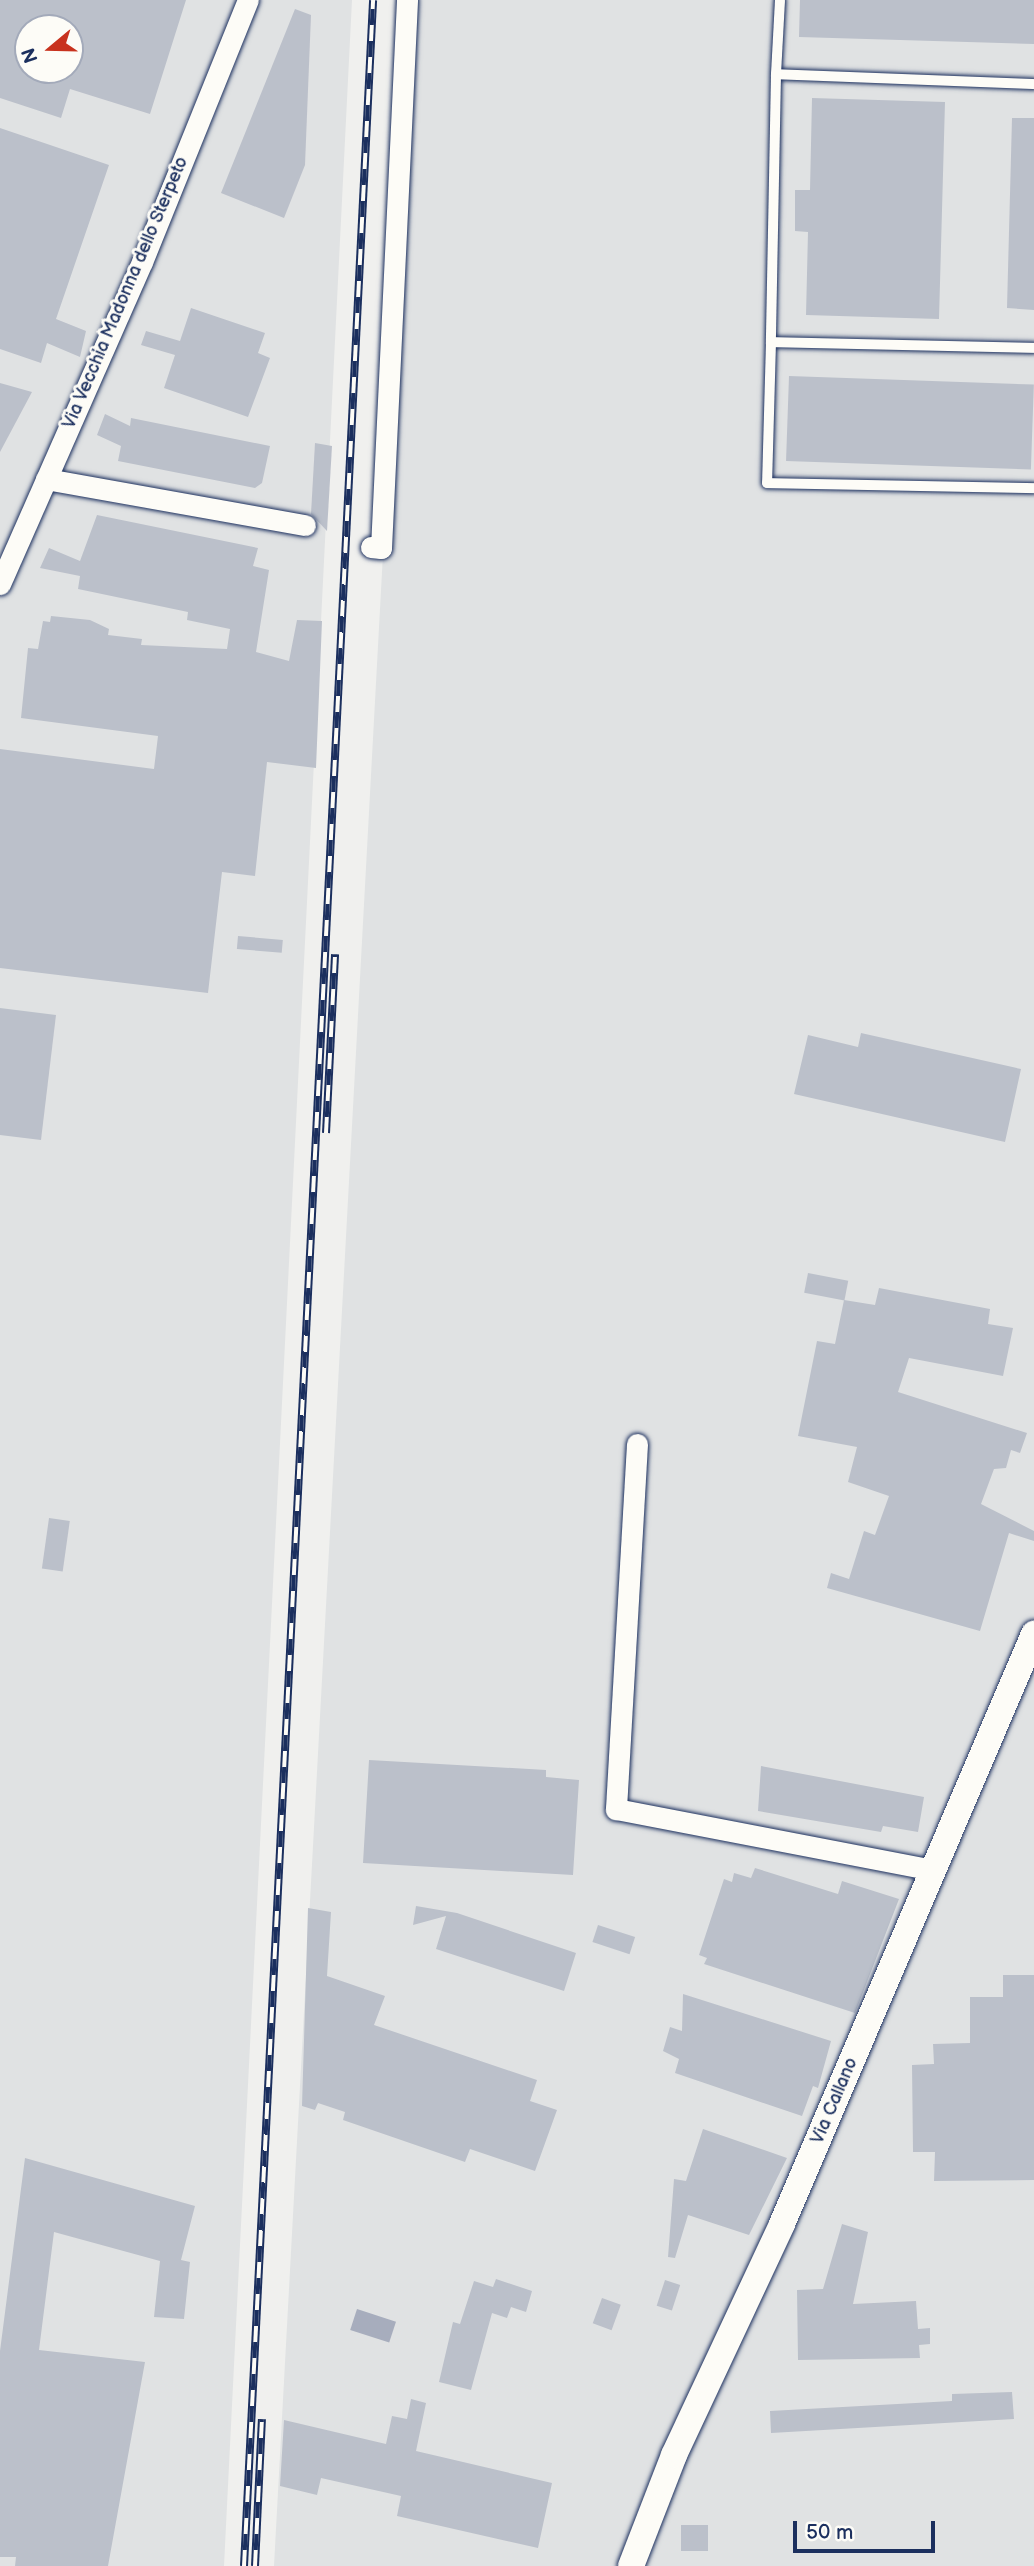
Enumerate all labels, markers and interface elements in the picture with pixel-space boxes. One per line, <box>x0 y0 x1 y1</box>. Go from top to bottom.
north arrow <box>14 14 84 84</box>
text: N <box>17 45 44 66</box>
street label: Via Vecchia Madonna dello Sterpeto <box>59 153 193 433</box>
street label: Via Callano <box>807 2055 863 2147</box>
scale bar <box>796 2506 938 2550</box>
text: 50 m <box>806 2520 853 2545</box>

